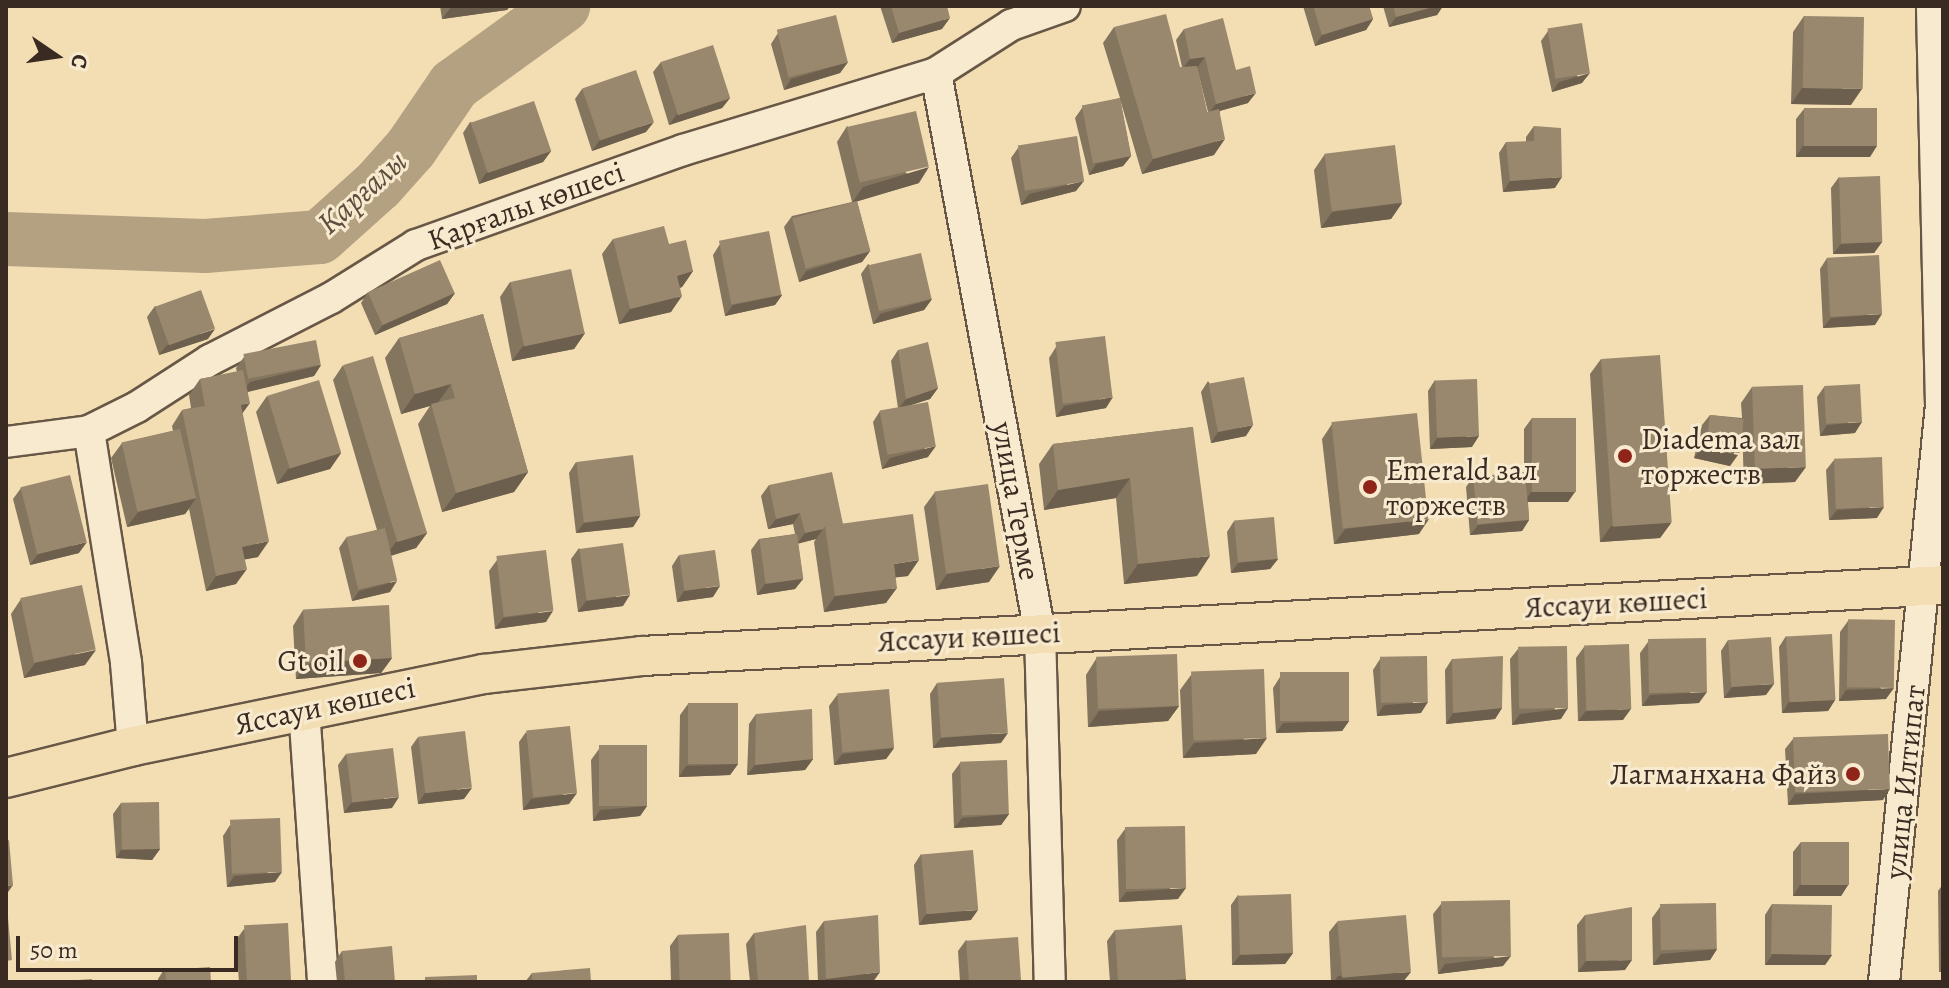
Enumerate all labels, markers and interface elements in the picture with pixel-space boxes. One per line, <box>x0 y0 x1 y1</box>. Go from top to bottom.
north arrow <box>16 16 96 96</box>
text: С <box>63 51 96 71</box>
water label: Қарғалы <box>309 142 415 242</box>
street label: Қарғалы көшесі <box>423 154 629 258</box>
street label: улица Терме <box>984 419 1048 583</box>
place label: Diadema зал торжеств <box>1641 421 1801 492</box>
marker: Diadema зал торжеств <box>1616 447 1634 465</box>
place label: Emerald зал торжеств <box>1386 452 1537 522</box>
marker: Emerald зал торжеств <box>1361 478 1379 496</box>
street label: Яссауи көшесі <box>1524 580 1708 626</box>
street label: Яссауи көшесі <box>877 614 1061 660</box>
place label: Gt oil <box>277 643 344 679</box>
marker: Gt oil <box>351 652 369 670</box>
street label: Яссауи көшесі <box>232 669 418 743</box>
street label: улица Илтипат <box>1877 683 1933 881</box>
place label: Лагманхана Файз <box>1610 756 1837 792</box>
marker: Лагманхана Файз <box>1844 765 1862 783</box>
scale bar <box>20 920 242 970</box>
text: 50 m <box>30 934 78 966</box>

